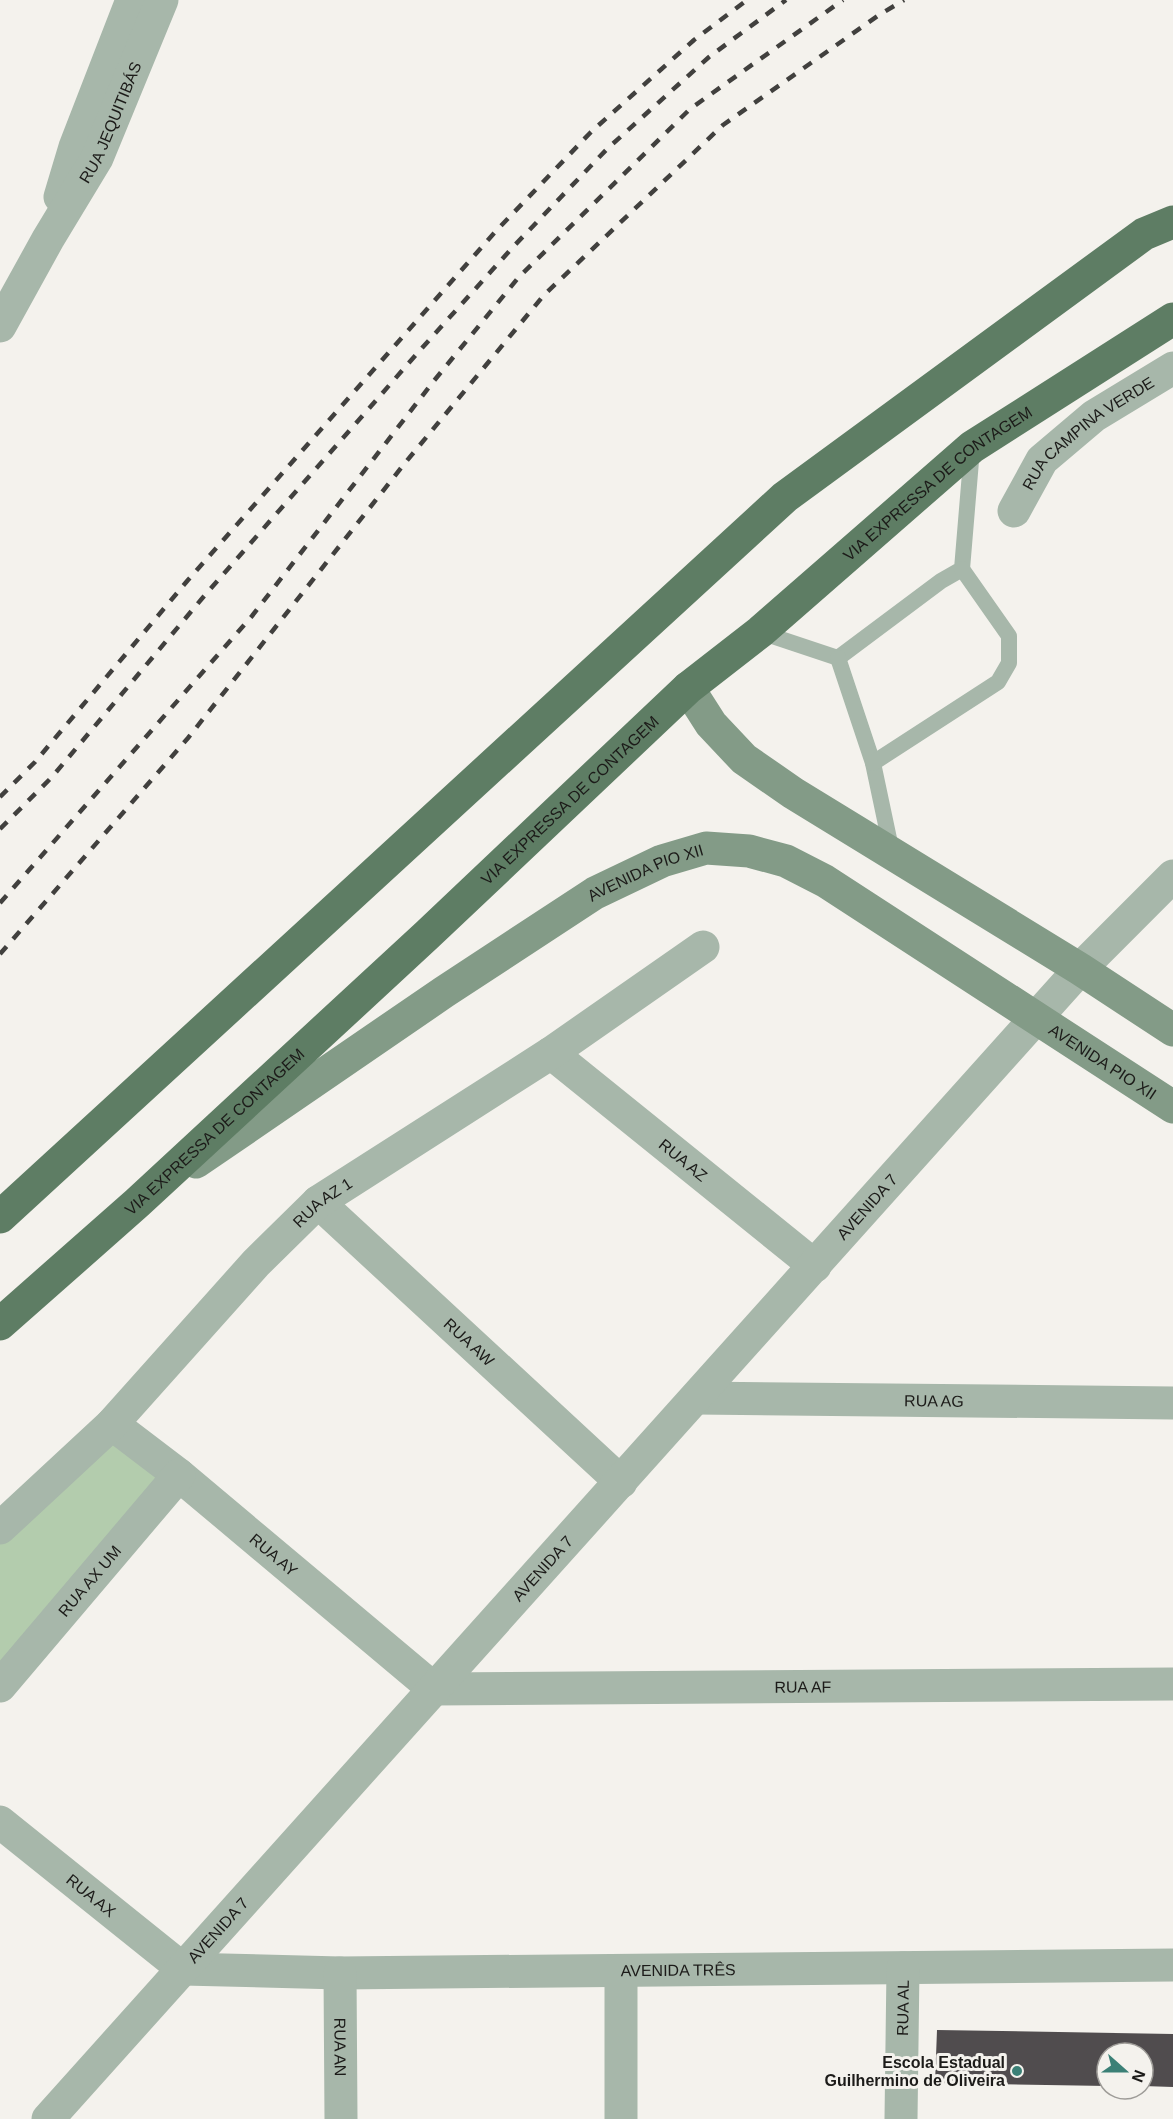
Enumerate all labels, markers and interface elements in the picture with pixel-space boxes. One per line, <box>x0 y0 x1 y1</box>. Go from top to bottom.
street label: RUA JEQUITIBÁS <box>76 59 145 186</box>
street label: RUA CAMPINA VERDE <box>1019 374 1157 493</box>
street label: VIA EXPRESSA DE CONTAGEM <box>840 403 1035 564</box>
street label: VIA EXPRESSA DE CONTAGEM <box>478 713 662 888</box>
street label: AVENIDA PIO XII <box>584 841 705 905</box>
street label: AVENIDA PIO XII <box>1046 1021 1159 1103</box>
street label: VIA EXPRESSA DE CONTAGEM <box>122 1045 307 1219</box>
street label: RUA AZ <box>655 1136 711 1185</box>
street label: AVENIDA 7 <box>834 1171 901 1243</box>
street label: RUA AZ 1 <box>290 1175 355 1231</box>
street label: RUA AW <box>441 1315 498 1370</box>
street label: RUA AG <box>904 1392 964 1410</box>
street label: RUA AY <box>246 1530 301 1580</box>
street label: AVENIDA 7 <box>509 1532 576 1605</box>
street label: RUA AX UM <box>55 1542 124 1620</box>
street label: RUA AF <box>774 1678 832 1696</box>
street label: RUA AX <box>63 1871 119 1921</box>
street label: AVENIDA 7 <box>184 1894 252 1966</box>
street label: AVENIDA TRÊS <box>621 1960 736 1979</box>
street label: RUA AL <box>894 1980 912 2036</box>
street label: RUA AN <box>331 2018 349 2076</box>
north arrow <box>1095 2041 1155 2101</box>
place label: Escola Estadual Guilhermino de Oliveira <box>825 2054 1005 2089</box>
marker: Escola Estadual Guilhermino de Oliveira <box>1010 2064 1024 2078</box>
text: N <box>1129 2068 1149 2085</box>

